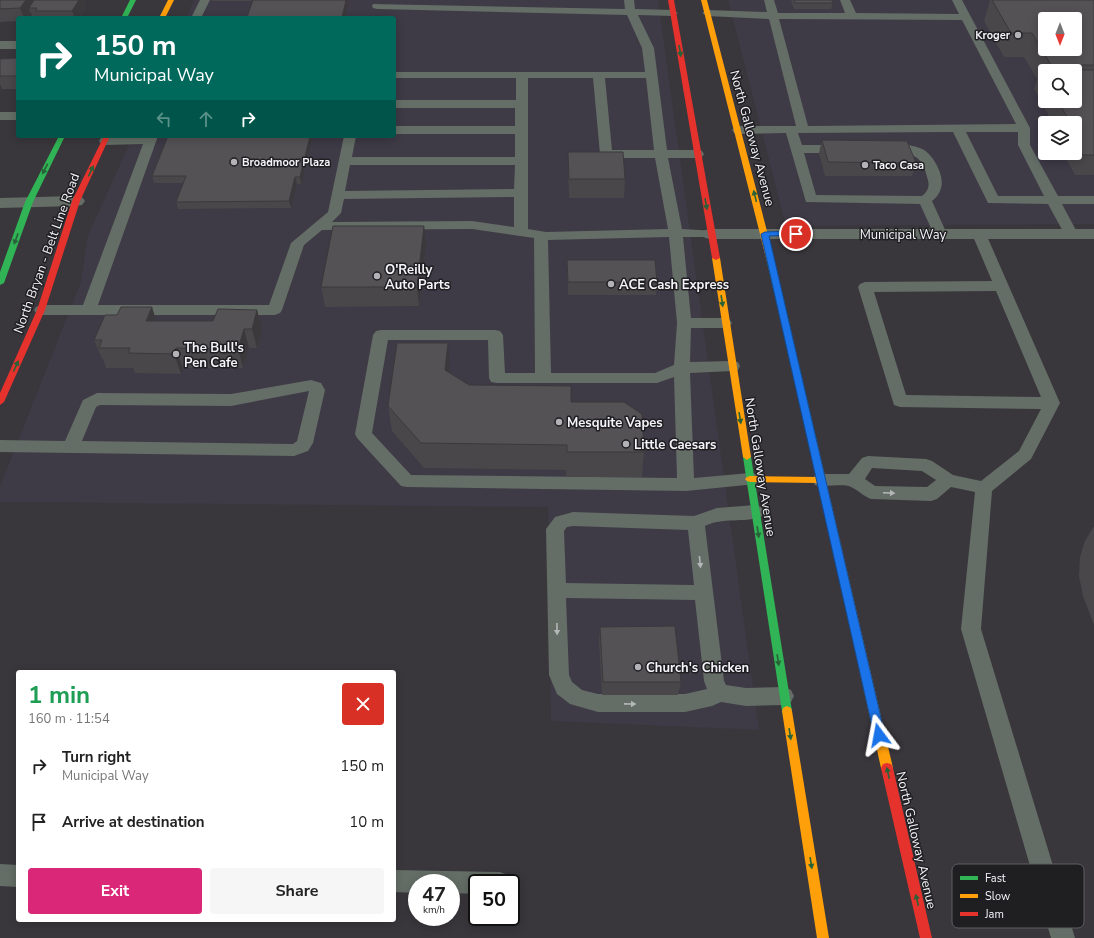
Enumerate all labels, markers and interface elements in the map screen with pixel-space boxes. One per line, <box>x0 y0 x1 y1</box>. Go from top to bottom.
north arrow <box>1038 12 1082 56</box>
map controls <box>1038 12 1082 160</box>
text: 150 m <box>94 27 177 65</box>
place label: Kroger <box>975 28 1011 43</box>
marker: Kroger <box>1013 30 1023 40</box>
icon: right <box>28 32 80 84</box>
one-way arrow <box>677 45 683 57</box>
text: Municipal Way <box>94 63 214 87</box>
button: search <box>1038 64 1082 108</box>
street label: North Galloway Avenue <box>725 68 779 208</box>
icon: left <box>153 108 175 130</box>
icon: ahead <box>195 108 217 130</box>
icon: right <box>237 108 259 130</box>
button: layers <box>1038 116 1082 160</box>
place label: Broadmoor Plaza <box>242 155 330 170</box>
marker: Broadmoor Plaza <box>229 157 239 167</box>
place label: Taco Casa <box>873 158 924 173</box>
marker: Taco Casa <box>860 160 870 170</box>
one-way arrow <box>41 163 48 174</box>
one-way arrow <box>88 164 94 176</box>
street label: North Bryan - Belt Line Road <box>10 171 84 336</box>
one-way arrow <box>752 190 758 202</box>
one-way arrow <box>703 198 709 210</box>
pin <box>779 217 813 251</box>
icon: arrive <box>785 223 807 245</box>
street label: Municipal Way <box>860 226 947 244</box>
one-way arrow <box>12 233 18 245</box>
place label: O'Reilly Auto Parts <box>385 261 450 294</box>
marker: O'Reilly Auto Parts <box>372 271 382 281</box>
place label: ACE Cash Express <box>619 276 729 294</box>
marker: ACE Cash Express <box>606 279 616 289</box>
one-way arrow <box>719 295 725 307</box>
place label: The Bull's Pen Cafe <box>184 339 244 372</box>
marker: The Bull's Pen Cafe <box>171 349 181 359</box>
one-way arrow <box>13 360 19 372</box>
street label: North Galloway Avenue <box>740 397 780 538</box>
one-way arrow <box>737 412 743 424</box>
place label: Mesquite Vapes <box>567 414 663 432</box>
marker: Mesquite Vapes <box>554 417 564 427</box>
place label: Little Caesars <box>634 436 716 454</box>
marker: Little Caesars <box>621 439 631 449</box>
one-way arrow <box>883 490 896 496</box>
one-way arrow <box>755 525 761 538</box>
one-way arrow <box>697 556 703 568</box>
one-way arrow <box>554 623 561 635</box>
one-way arrow <box>775 654 781 666</box>
place label: Church's Chicken <box>646 659 749 677</box>
marker: Church's Chicken <box>633 662 643 672</box>
text: 1 min <box>28 679 90 711</box>
button: close <box>342 683 384 725</box>
one-way arrow <box>624 701 637 707</box>
text: 160 m · 11:54 <box>28 710 110 728</box>
position arrow <box>858 714 900 756</box>
one-way arrow <box>787 728 793 740</box>
text: Turn right <box>62 747 131 767</box>
icon: right <box>28 755 50 777</box>
text: 150 m <box>340 756 384 776</box>
text: Municipal Way <box>62 767 149 785</box>
one-way arrow <box>884 767 890 780</box>
street label: North Galloway Avenue <box>891 770 941 911</box>
icon: arrive <box>28 811 50 833</box>
text: Arrive at destination <box>62 812 205 832</box>
text: 10 m <box>349 812 384 832</box>
one-way arrow <box>808 856 814 869</box>
legend <box>952 864 1084 928</box>
button: Exit <box>28 868 202 914</box>
button: Share <box>210 868 384 914</box>
text: Fast <box>985 871 1006 886</box>
speed limit sign: 50 <box>468 874 520 926</box>
text: 47 <box>422 881 446 908</box>
text: Slow <box>985 889 1010 904</box>
one-way arrow <box>914 894 920 906</box>
text: km/h <box>423 903 445 917</box>
text: Jam <box>984 907 1004 922</box>

